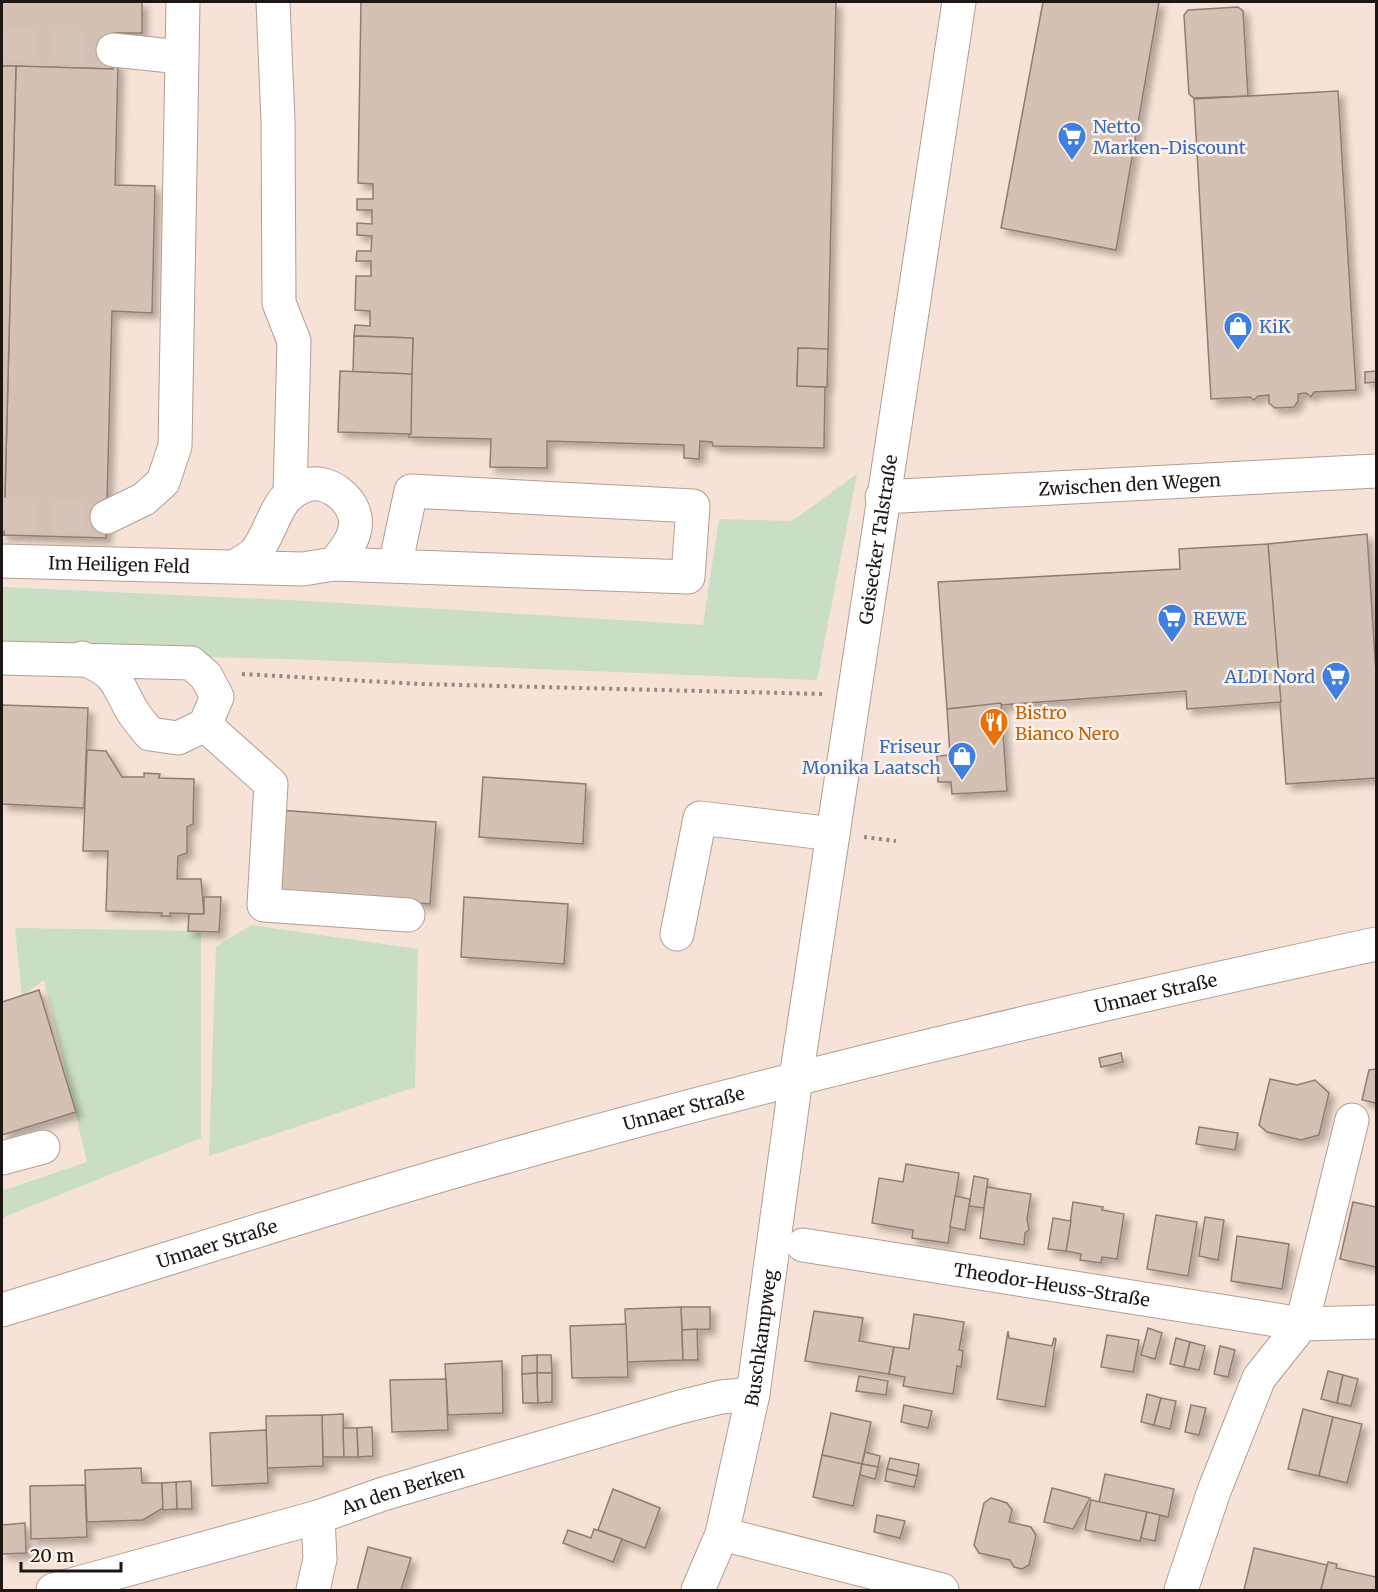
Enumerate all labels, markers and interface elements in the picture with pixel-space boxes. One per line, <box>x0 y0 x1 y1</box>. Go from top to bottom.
place label: Netto Marken-Discount <box>1093 115 1246 159</box>
supermarket icon: Netto Marken-Discount <box>1056 120 1088 162</box>
shop icon: KiK <box>1222 310 1254 352</box>
place label: KiK <box>1259 315 1291 338</box>
street label: Geisecker Talstraße <box>853 453 902 626</box>
street label: Zwischen den Wegen <box>1038 468 1222 500</box>
street label: Im Heiligen Feld <box>48 551 190 577</box>
supermarket icon: REWE <box>1156 602 1188 644</box>
place label: REWE <box>1193 607 1247 630</box>
supermarket icon: ALDI Nord <box>1320 660 1352 702</box>
place label: ALDI Nord <box>1224 665 1315 688</box>
place label: Bistro Bianco Nero <box>1015 701 1119 745</box>
restaurant icon: Bistro Bianco Nero <box>978 706 1010 748</box>
place label: Friseur Monika Laatsch <box>802 735 941 779</box>
shop icon: Friseur Monika Laatsch <box>946 740 978 782</box>
street label: Unnaer Straße <box>1092 968 1219 1018</box>
street label: Unnaer Straße <box>620 1081 747 1135</box>
street label: Unnaer Straße <box>154 1214 280 1273</box>
street label: Theodor-Heuss-Straße <box>952 1258 1152 1311</box>
street label: Buschkampweg <box>739 1268 781 1409</box>
street label: An den Berken <box>337 1459 467 1520</box>
scale bar <box>21 1535 122 1573</box>
text: 20 m <box>30 1544 74 1567</box>

